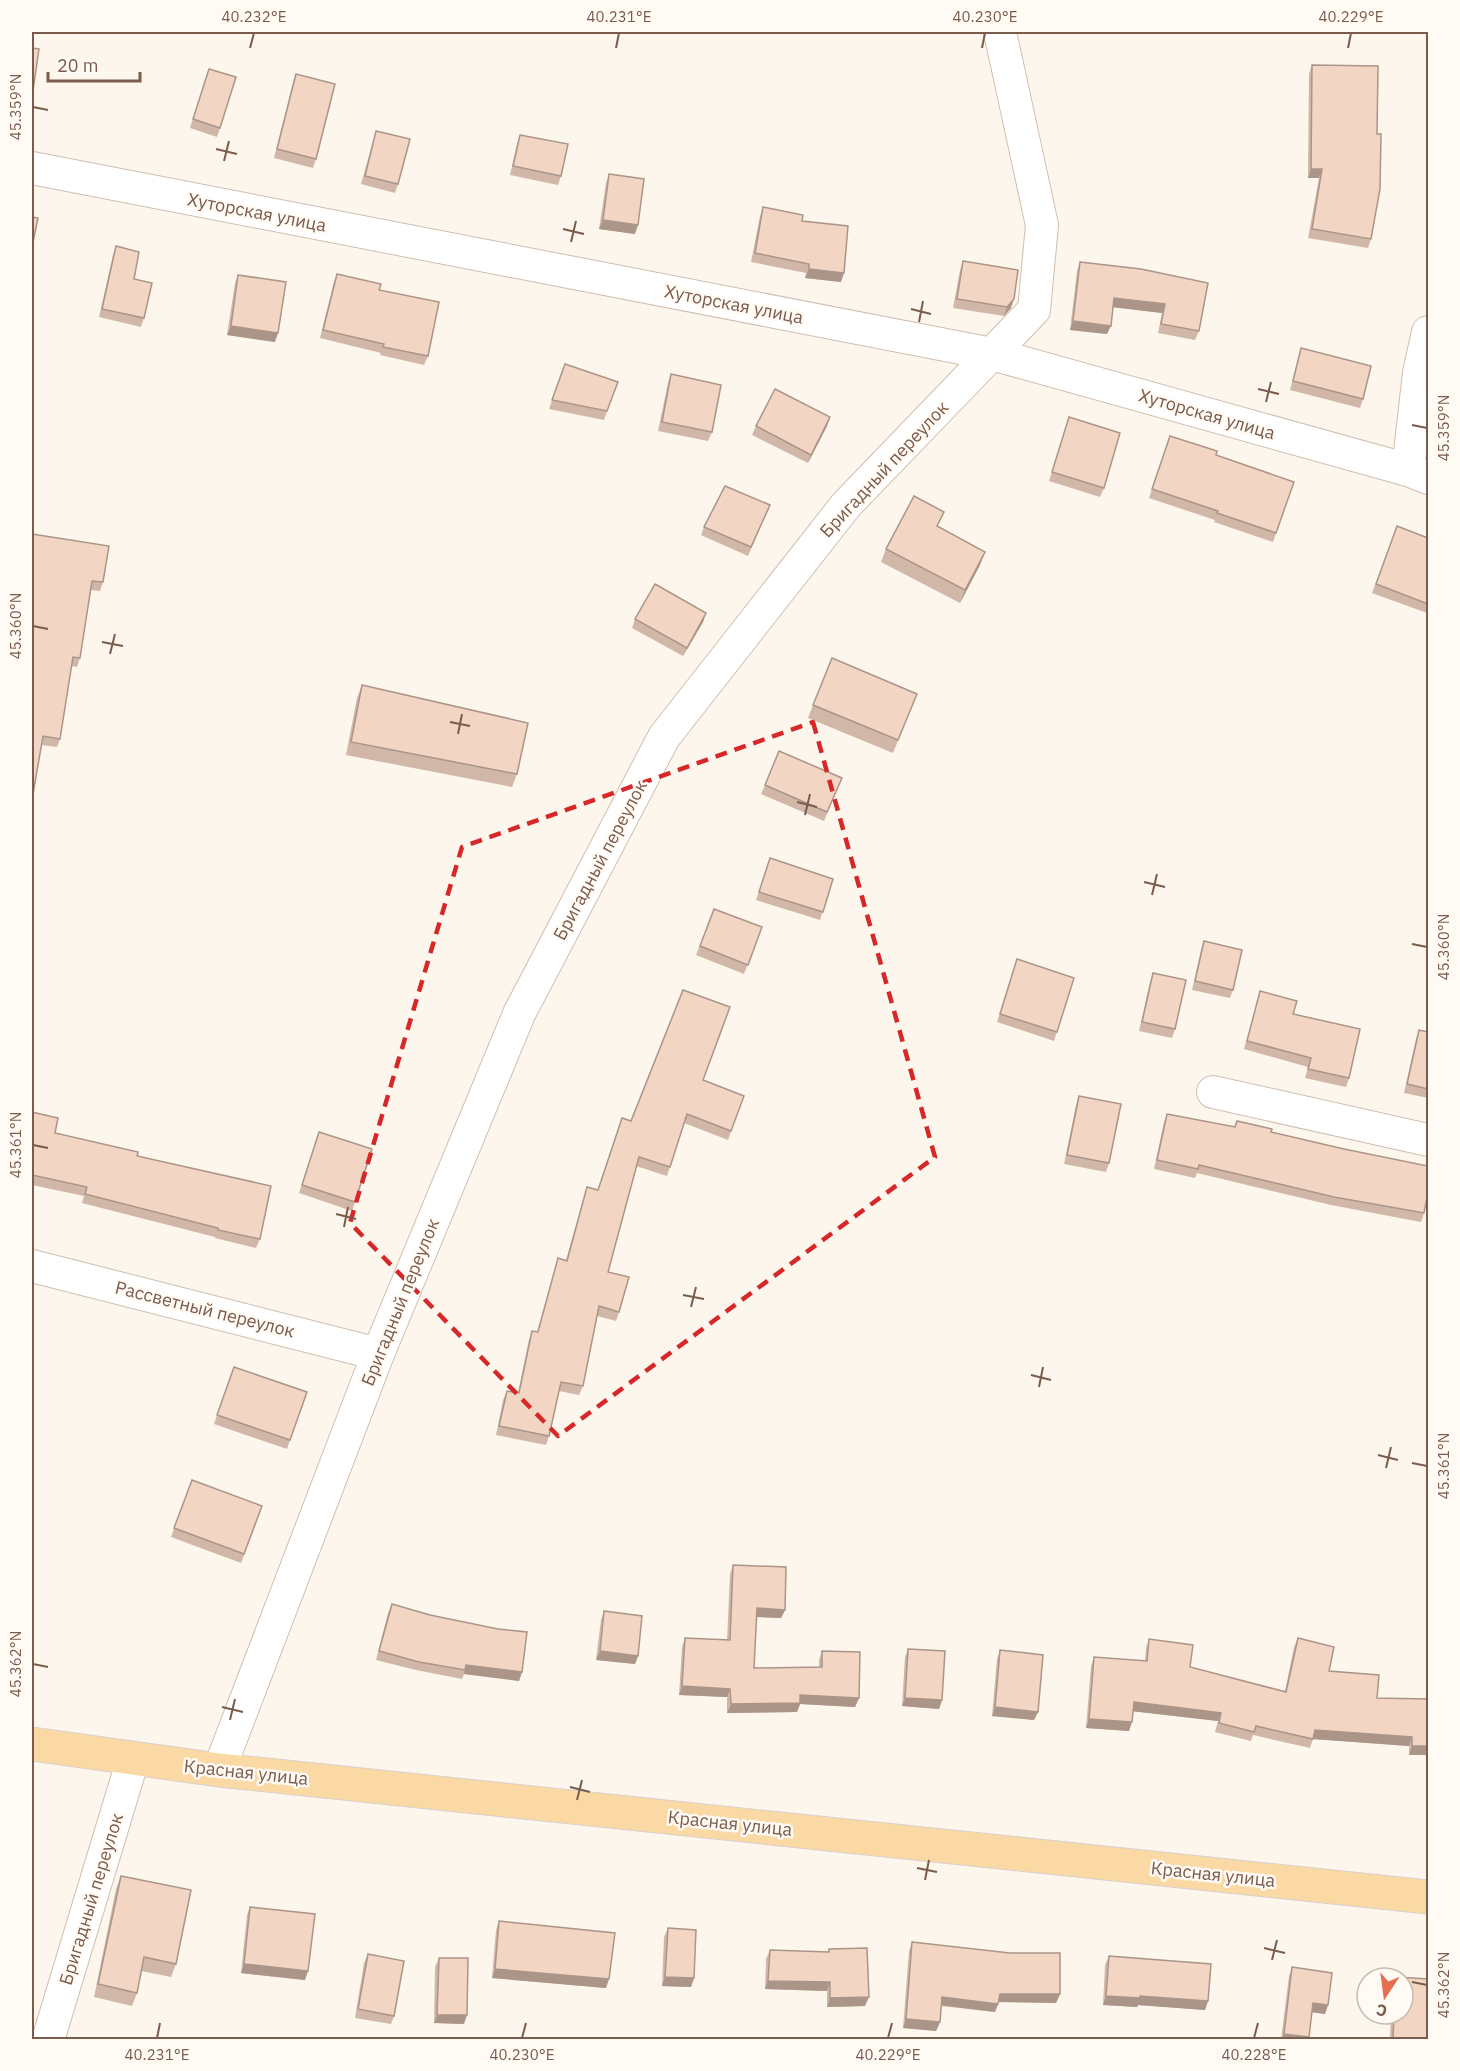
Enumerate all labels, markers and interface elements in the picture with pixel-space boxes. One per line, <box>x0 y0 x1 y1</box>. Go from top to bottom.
text: 40.232°E <box>222 7 286 26</box>
text: 40.231°E <box>587 7 651 26</box>
text: 40.230°E <box>953 7 1017 26</box>
text: 40.229°E <box>1319 7 1383 26</box>
scale bar <box>48 45 140 83</box>
text: 20 m <box>57 54 99 77</box>
text: 45.359°N <box>6 74 25 140</box>
street label: Хуторская улица <box>186 187 329 237</box>
street label: Хуторская улица <box>663 279 806 329</box>
street label: Хуторская улица <box>1136 384 1278 445</box>
text: 45.359°N <box>1434 395 1453 461</box>
street label: Бригадный переулок <box>815 396 953 542</box>
text: 45.360°N <box>6 593 25 659</box>
street label: Бригадный переулок <box>548 776 652 944</box>
text: 45.360°N <box>1434 914 1453 980</box>
text: 45.361°N <box>6 1112 25 1178</box>
street label: Бригадный переулок <box>356 1215 444 1389</box>
street label: Рассветный переулок <box>113 1276 297 1342</box>
text: 45.361°N <box>1434 1433 1453 1499</box>
text: 45.362°N <box>6 1631 25 1697</box>
street label: Красная улица <box>183 1754 310 1790</box>
street label: Красная улица <box>667 1805 794 1841</box>
street label: Бригадный переулок <box>54 1810 128 1988</box>
street label: Красная улица <box>1150 1856 1277 1892</box>
text: 45.362°N <box>1434 1952 1453 2018</box>
north arrow <box>1355 1966 1415 2026</box>
text: С <box>1374 2000 1389 2022</box>
text: 40.231°E <box>125 2045 189 2064</box>
text: 40.230°E <box>490 2045 554 2064</box>
text: 40.229°E <box>856 2045 920 2064</box>
text: 40.228°E <box>1222 2045 1286 2064</box>

